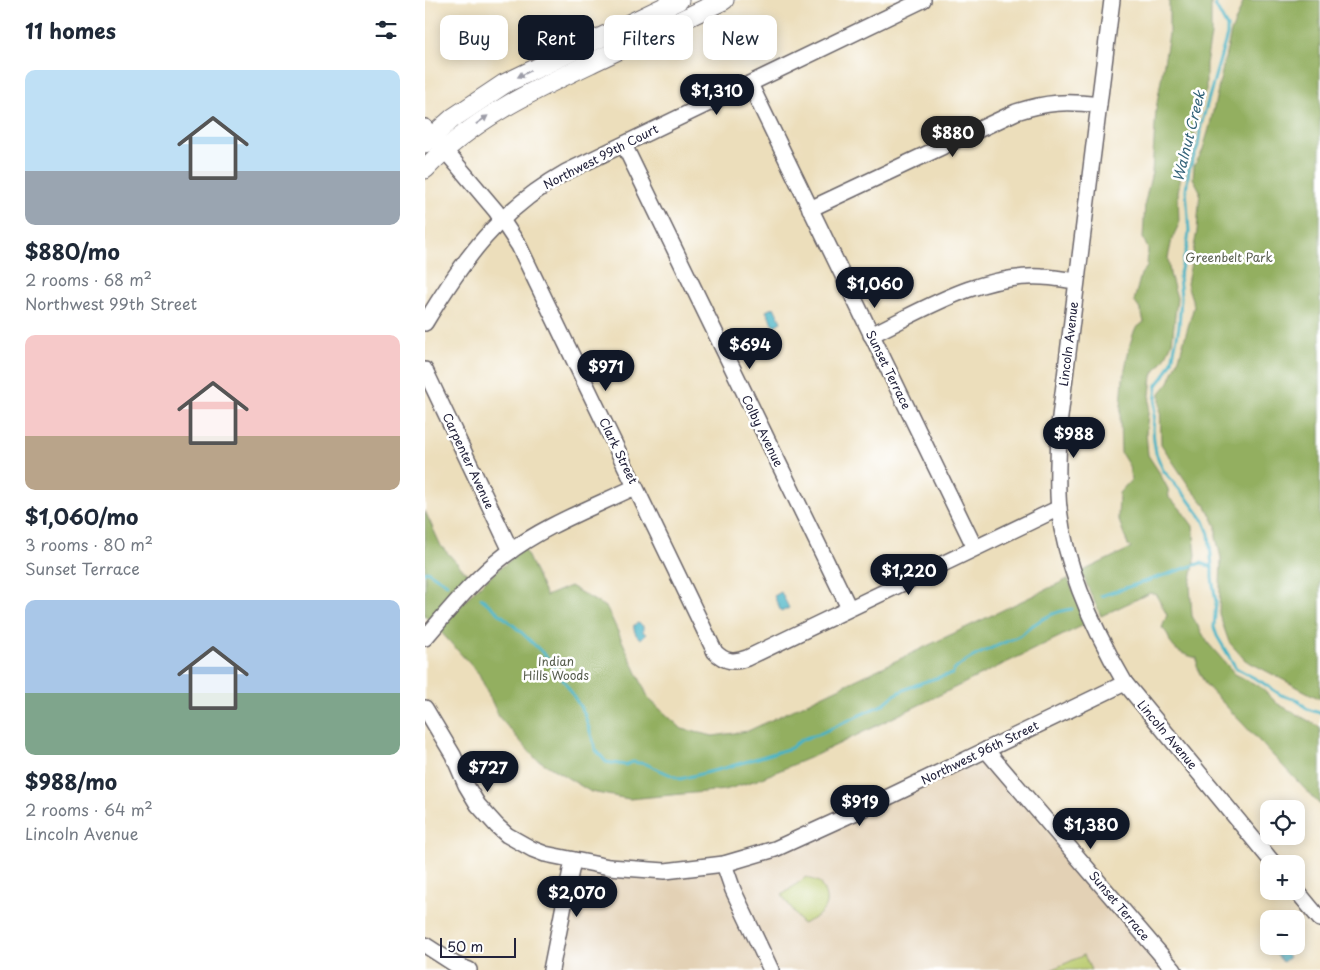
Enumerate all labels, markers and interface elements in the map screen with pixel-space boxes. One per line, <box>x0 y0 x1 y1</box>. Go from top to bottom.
text: 11 homes <box>25 14 116 46</box>
chip: Buy <box>440 15 508 60</box>
chip: Rent <box>518 15 594 60</box>
chip: Filters <box>604 15 693 60</box>
chip: New <box>703 15 777 60</box>
icon: filters <box>372 16 400 44</box>
one-way arrow <box>517 69 532 78</box>
pin: $1,310 <box>676 74 758 116</box>
text: $1,310 <box>691 78 743 102</box>
water label: Walnut Creek <box>1167 87 1210 184</box>
icon: home <box>168 103 258 193</box>
one-way arrow <box>475 115 489 125</box>
pin: $880 <box>923 116 983 158</box>
street label: Northwest 99th Court <box>540 119 661 193</box>
text: $880 <box>932 120 974 144</box>
text: $880/mo <box>25 235 120 267</box>
park label: Greenbelt Park <box>1185 248 1273 266</box>
pin: $1,060 <box>834 266 916 309</box>
text: 2 rooms · 68 m² <box>25 267 152 291</box>
text: $1,060 <box>847 271 903 295</box>
text: Northwest 99th Street <box>25 291 197 315</box>
street label: Lincoln Avenue <box>1054 300 1082 387</box>
street label: Sunset Terrace <box>862 327 916 412</box>
pin: $694 <box>720 328 780 370</box>
text: $694 <box>729 332 771 356</box>
pin: $971 <box>576 350 636 392</box>
text: $971 <box>588 354 624 378</box>
icon: home <box>168 368 258 458</box>
street label: Colby Avenue <box>738 392 788 470</box>
street label: Carpenter Avenue <box>439 410 499 512</box>
street label: Clark Street <box>595 414 643 487</box>
pin: $988 <box>1044 416 1104 459</box>
text: $988 <box>1054 421 1094 445</box>
text: $1,060/mo <box>25 500 138 532</box>
text: 3 rooms · 80 m² <box>25 532 153 556</box>
pin: $1,220 <box>868 554 950 596</box>
text: Sunset Terrace <box>25 556 140 580</box>
text: $1,220 <box>881 558 937 582</box>
icon: home <box>168 633 258 723</box>
park label: Indian Hills Woods <box>523 652 589 684</box>
street label: Lincoln Avenue <box>1134 696 1202 773</box>
street label: Northwest 96th Street <box>918 716 1042 788</box>
pin: $727 <box>458 750 518 793</box>
text: $727 <box>468 755 508 779</box>
text: $988/mo <box>25 765 117 797</box>
pin: $919 <box>830 784 890 827</box>
text: $919 <box>841 789 879 813</box>
text: 2 rooms · 64 m² <box>25 797 153 821</box>
map controls <box>1260 800 1305 955</box>
button: locate <box>1260 800 1305 845</box>
pin: $1,380 <box>1050 808 1132 850</box>
text: $1,380 <box>1064 812 1118 836</box>
text: Lincoln Avenue <box>25 821 138 845</box>
button: + <box>1260 855 1305 900</box>
street label: Sunset Terrace <box>1085 867 1154 944</box>
pin: $2,070 <box>536 876 618 918</box>
text: $2,070 <box>548 880 606 904</box>
button: − <box>1260 910 1305 955</box>
scale bar <box>440 935 516 958</box>
text: 50 m <box>447 936 483 957</box>

